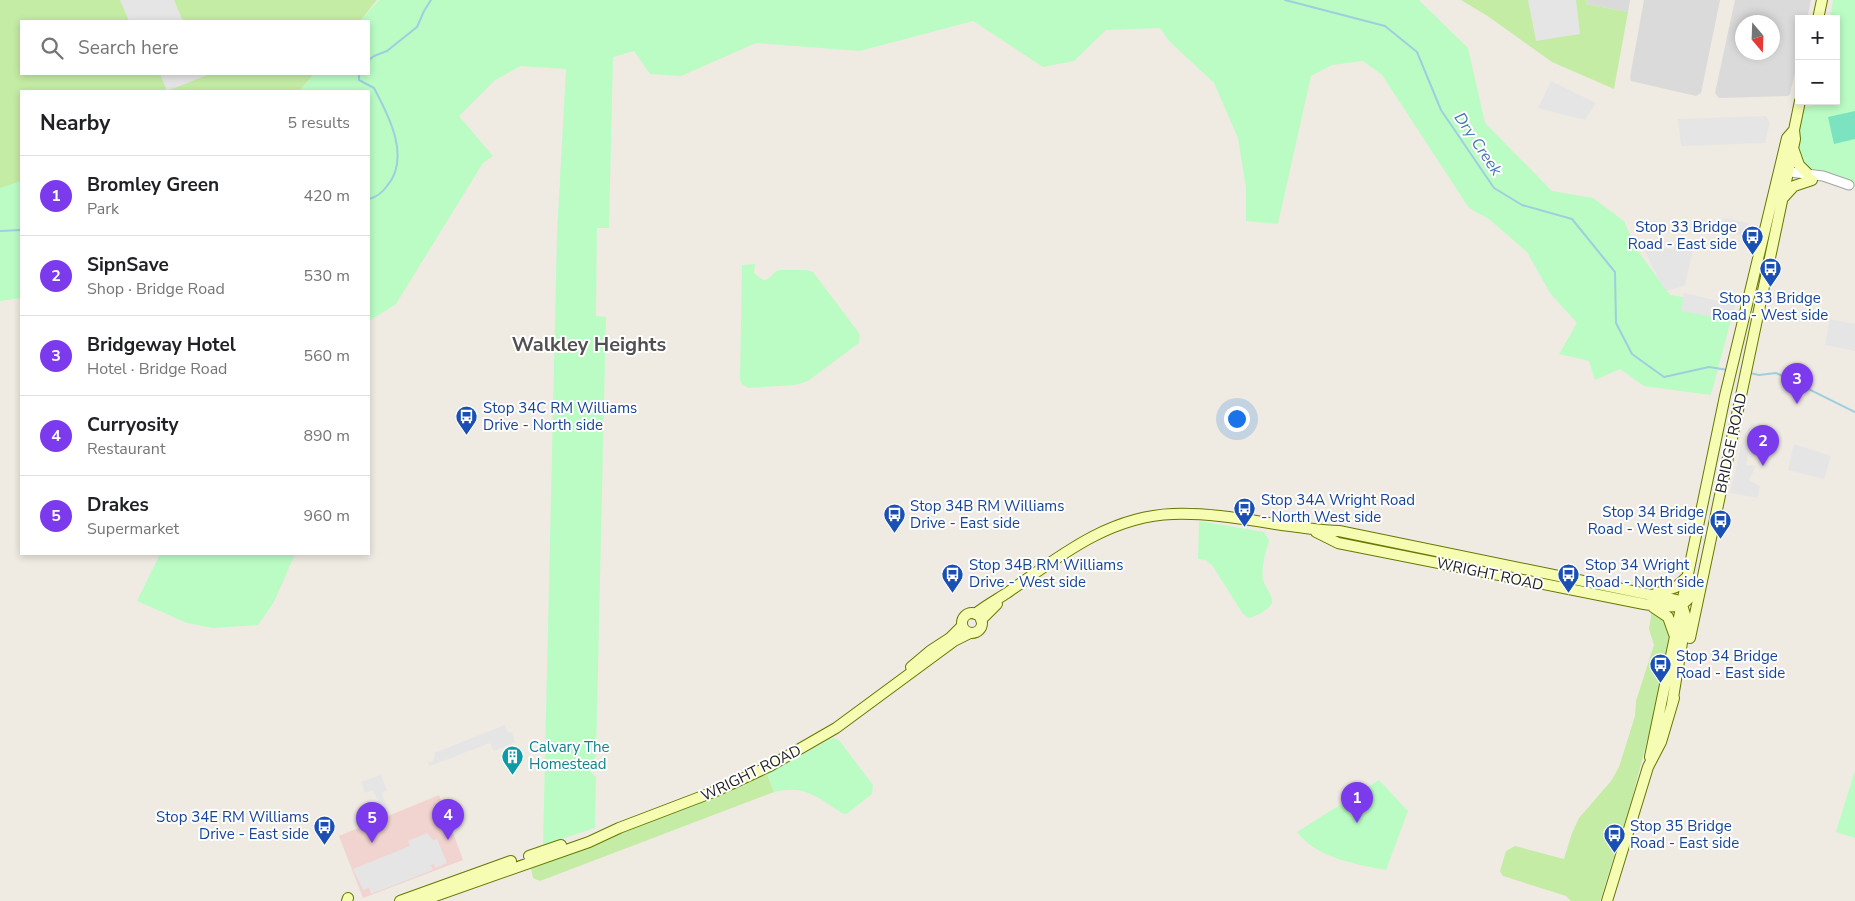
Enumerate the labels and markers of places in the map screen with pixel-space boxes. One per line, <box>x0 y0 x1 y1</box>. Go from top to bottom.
place label: Stop 33 Bridge Road - East side <box>1628 217 1737 254</box>
bus stop icon: Stop 33 Bridge Road - East side <box>1741 224 1765 255</box>
bus stop icon: Stop 33 Bridge Road - West side <box>1758 257 1782 288</box>
place label: Stop 33 Bridge Road - West side <box>1712 288 1828 325</box>
pin: 3 <box>1781 363 1813 404</box>
place label: Stop 34C RM Williams Drive - North side <box>483 398 637 435</box>
bus stop icon: Stop 34C RM Williams Drive - North side <box>455 405 479 436</box>
pin: 2 <box>1747 425 1779 466</box>
place label: Stop 34A Wright Road - North West side <box>1261 490 1415 527</box>
place label: Stop 34B RM Williams Drive - East side <box>910 496 1064 533</box>
bus stop icon: Stop 34A Wright Road - North West side <box>1233 497 1257 528</box>
place label: Stop 34 Bridge Road - West side <box>1588 502 1704 539</box>
bus stop icon: Stop 34B RM Williams Drive - East side <box>882 503 906 534</box>
bus stop icon: Stop 34 Bridge Road - West side <box>1708 509 1732 540</box>
place label: Stop 34B RM Williams Drive - West side <box>969 555 1123 592</box>
place label: Stop 34 Wright Road - North side <box>1585 555 1704 592</box>
bus stop icon: Stop 34B RM Williams Drive - West side <box>941 562 965 593</box>
bus stop icon: Stop 34 Wright Road - North side <box>1557 562 1581 593</box>
place label: Stop 34 Bridge Road - East side <box>1676 646 1785 683</box>
bus stop icon: Stop 34 Bridge Road - East side <box>1648 653 1672 684</box>
place label: Calvary The Homestead <box>529 737 610 774</box>
building icon: Calvary The Homestead <box>501 744 525 775</box>
pin: 1 <box>1341 782 1373 823</box>
pin: 4 <box>432 799 464 840</box>
pin: 5 <box>356 802 388 843</box>
place label: Stop 34E RM Williams Drive - East side <box>156 807 309 844</box>
bus stop icon: Stop 34E RM Williams Drive - East side <box>313 814 337 845</box>
place label: Stop 35 Bridge Road - East side <box>1630 816 1739 853</box>
bus stop icon: Stop 35 Bridge Road - East side <box>1602 823 1626 854</box>

